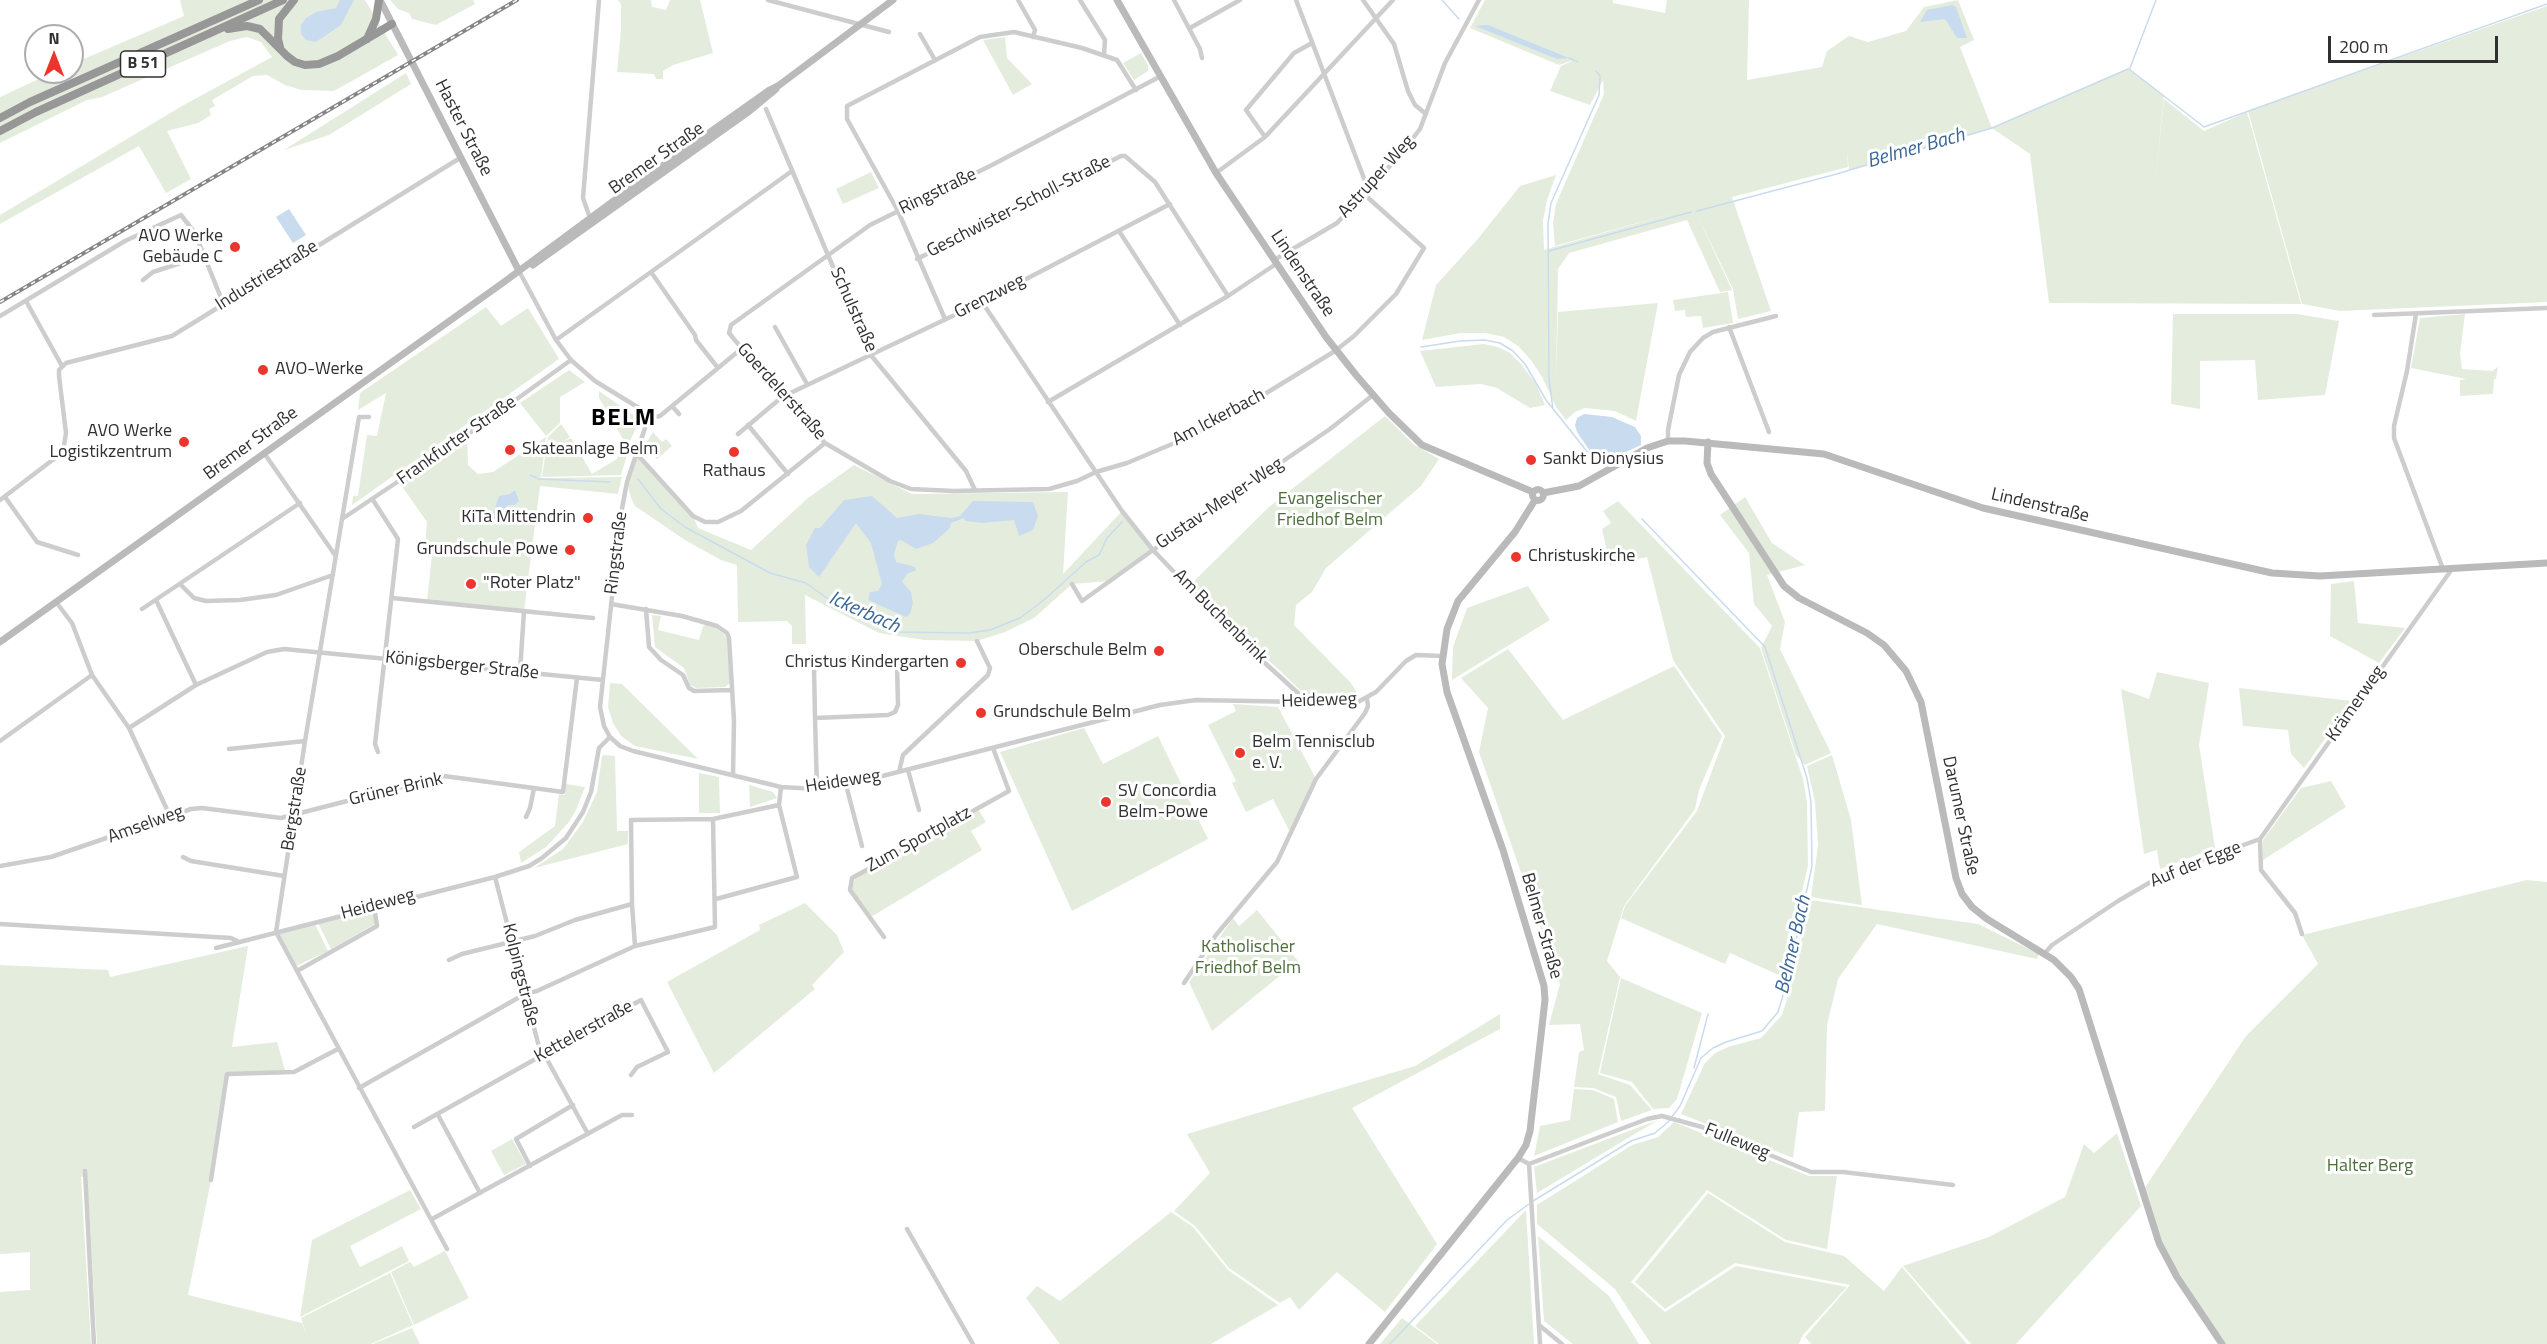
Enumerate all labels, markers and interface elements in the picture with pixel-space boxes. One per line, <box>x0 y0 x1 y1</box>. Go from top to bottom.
north arrow <box>24 24 84 84</box>
scale bar <box>2331 24 2500 62</box>
text: N <box>48 26 60 50</box>
text: 200 m <box>2339 33 2388 60</box>
road number: B 51 <box>120 51 166 77</box>
street label: Haster Straße <box>429 76 497 180</box>
street label: Bremer Straße <box>605 118 709 200</box>
water label: Belmer Bach <box>1865 124 1967 174</box>
street label: Astruper Weg <box>1334 131 1420 223</box>
street label: Geschwister-Scholl-Straße <box>924 151 1114 263</box>
street label: Ringstraße <box>896 164 980 220</box>
place label: AVO Werke Gebäude C <box>138 226 223 268</box>
street label: Lindenstraße <box>1265 227 1339 321</box>
street label: Industriestraße <box>212 236 322 316</box>
marker: AVO Werke Gebäude C <box>228 240 242 254</box>
street label: Schulstraße <box>825 264 881 356</box>
street label: Grenzweg <box>951 270 1029 324</box>
street label: Goerdelerstraße <box>732 339 830 445</box>
place label: AVO-Werke <box>275 359 363 381</box>
marker: AVO-Werke <box>256 363 270 377</box>
street label: Am Ickerbach <box>1169 385 1269 451</box>
street label: Frankfurter Straße <box>393 392 521 490</box>
street label: Bremer Straße <box>200 403 302 485</box>
district label: BELM <box>591 405 657 433</box>
place label: AVO Werke Logistikzentrum <box>50 421 172 464</box>
marker: AVO Werke Logistikzentrum <box>177 435 191 449</box>
place label: Skateanlage Belm <box>522 439 658 461</box>
marker: Skateanlage Belm <box>503 443 517 457</box>
marker: Rathaus <box>727 445 741 459</box>
place label: Sankt Dionysius <box>1543 449 1664 471</box>
street label: Gustav-Meyer-Weg <box>1152 453 1288 555</box>
marker: Sankt Dionysius <box>1524 453 1538 467</box>
place label: Rathaus <box>702 461 766 483</box>
street label: Lindenstraße <box>1989 484 2091 528</box>
park label: Evangelischer Friedhof Belm <box>1277 489 1383 532</box>
place label: KiTa Mittendrin <box>461 507 576 529</box>
street label: Ringstraße <box>601 510 633 596</box>
marker: KiTa Mittendrin <box>581 511 595 525</box>
place label: Grundschule Powe <box>417 539 558 561</box>
marker: Grundschule Powe <box>563 543 577 557</box>
place label: Christuskirche <box>1528 546 1635 568</box>
marker: Christuskirche <box>1509 550 1523 564</box>
street label: Am Buchenbrink <box>1168 565 1272 669</box>
place label: "Roter Platz" <box>483 573 581 595</box>
marker: "Roter Platz" <box>464 577 478 591</box>
water label: Ickerbach <box>825 587 903 639</box>
place label: Oberschule Belm <box>1018 640 1147 662</box>
marker: Oberschule Belm <box>1152 644 1166 658</box>
street label: Königsberger Straße <box>384 647 540 685</box>
place label: Christus Kindergarten <box>785 652 949 674</box>
marker: Christus Kindergarten <box>954 656 968 670</box>
street label: Krämerweg <box>2322 662 2390 746</box>
street label: Heideweg <box>1281 689 1357 713</box>
place label: Grundschule Belm <box>993 702 1131 724</box>
marker: Grundschule Belm <box>974 706 988 720</box>
place label: Belm Tennisclub e. V. <box>1252 732 1375 774</box>
marker: Belm Tennisclub e. V. <box>1233 746 1247 760</box>
street label: Darumer Straße <box>1937 754 1983 878</box>
street label: Bergstraße <box>278 765 312 853</box>
street label: Heideweg <box>804 765 882 799</box>
street label: Grüner Brink <box>347 769 445 811</box>
place label: SV Concordia Belm-Powe <box>1118 781 1217 824</box>
marker: SV Concordia Belm-Powe <box>1099 795 1113 809</box>
street label: Amselweg <box>105 801 187 849</box>
street label: Zum Sportplatz <box>863 802 975 878</box>
street label: Auf der Egge <box>2147 837 2245 893</box>
street label: Belmer Straße <box>1516 871 1566 981</box>
street label: Heideweg <box>339 885 417 925</box>
water label: Belmer Bach <box>1771 894 1817 996</box>
street label: Kolpingstraße <box>497 921 543 1029</box>
park label: Katholischer Friedhof Belm <box>1195 937 1301 980</box>
street label: Kettelerstraße <box>531 996 637 1068</box>
street label: Fulleweg <box>1701 1119 1773 1165</box>
park label: Halter Berg <box>2327 1156 2413 1178</box>

